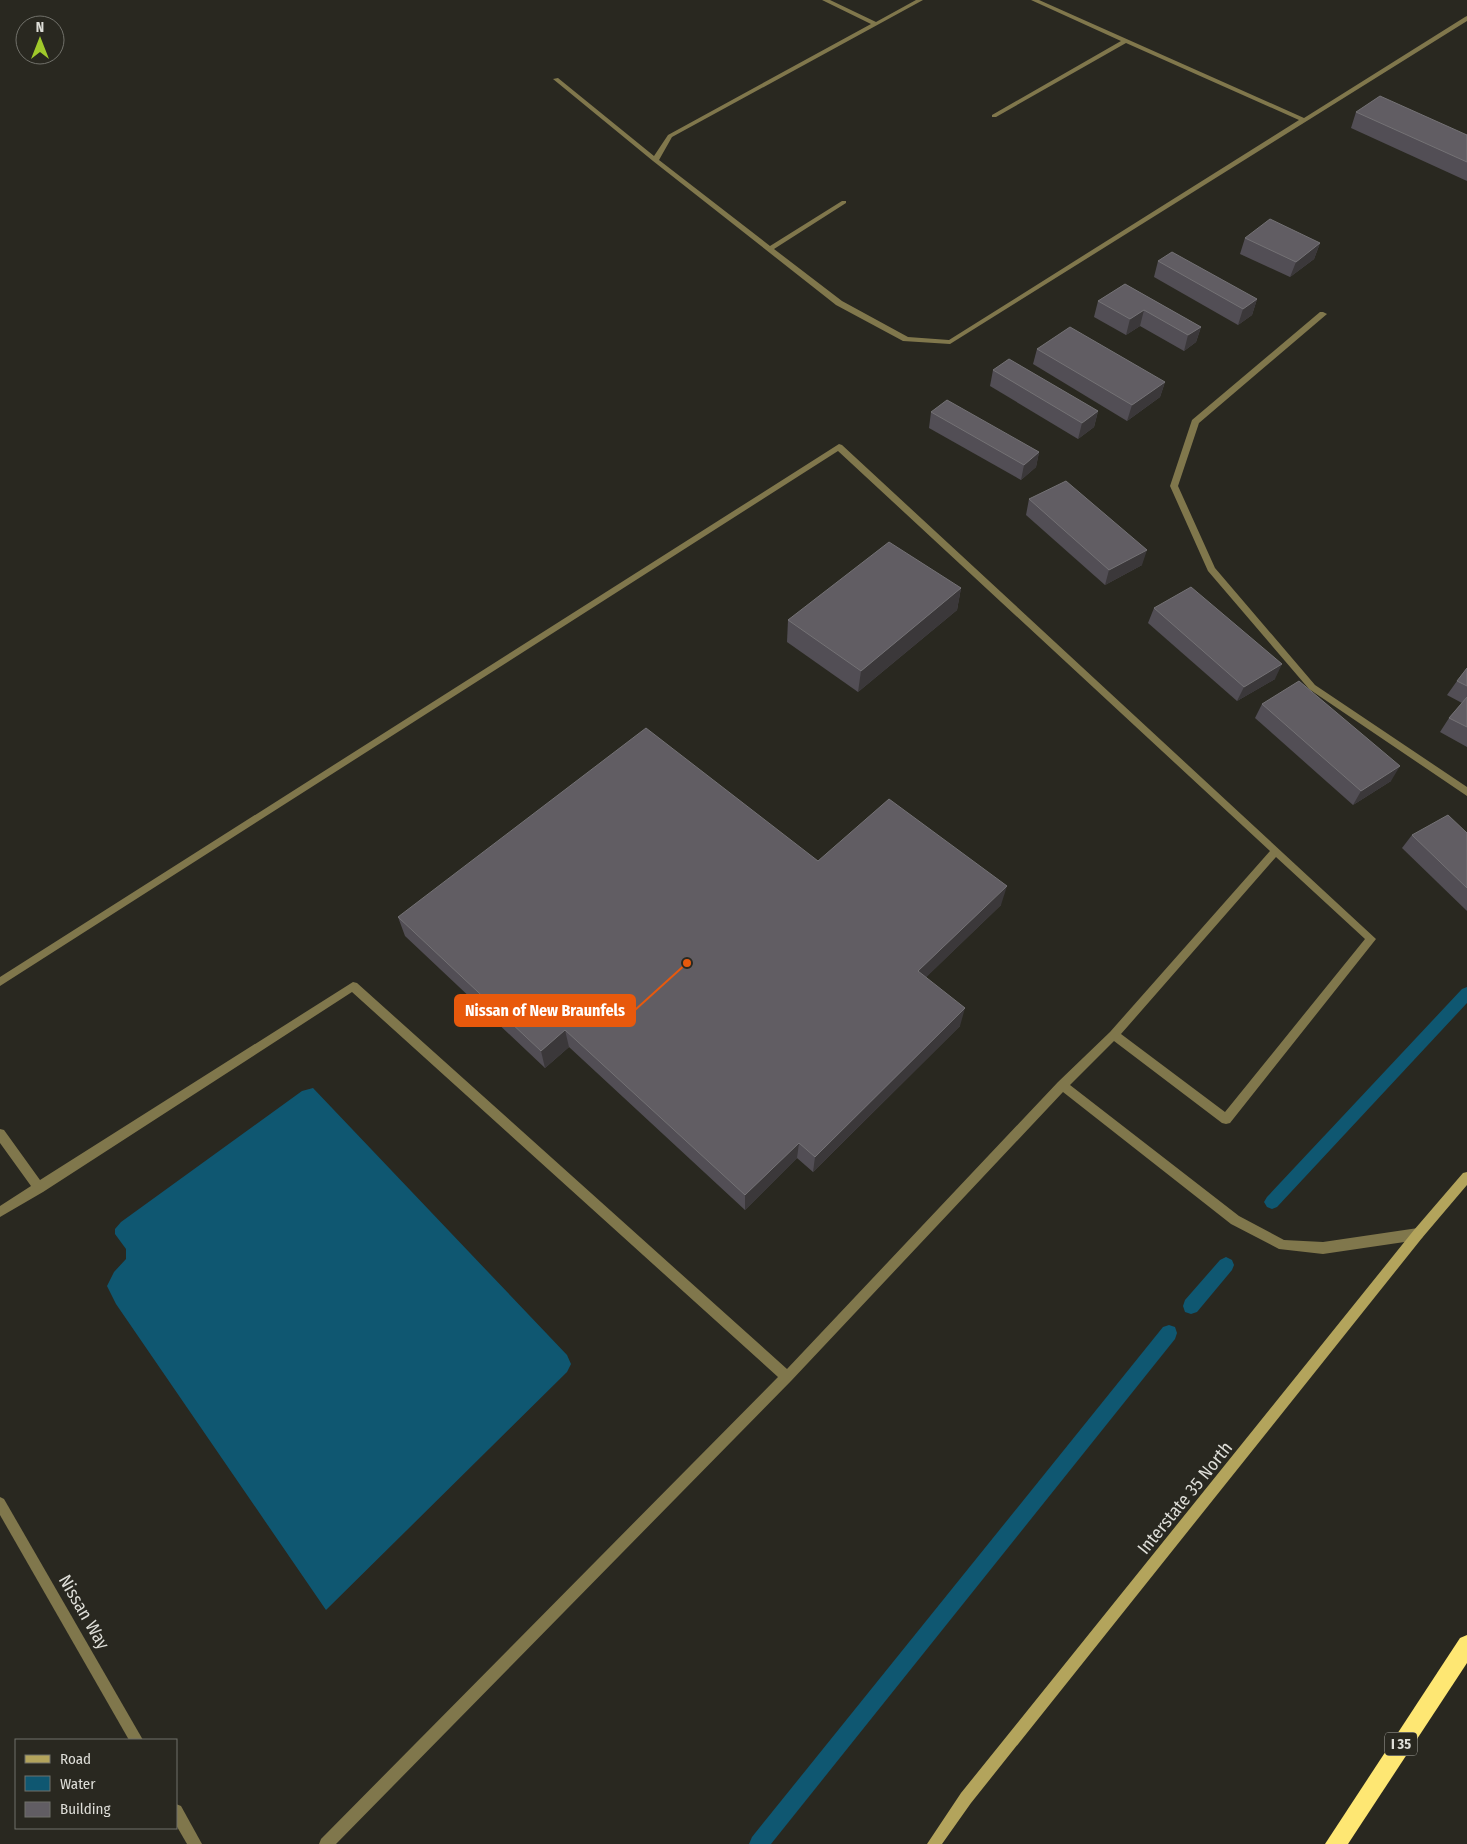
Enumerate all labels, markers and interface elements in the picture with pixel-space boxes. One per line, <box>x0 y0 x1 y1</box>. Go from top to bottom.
north arrow <box>15 15 65 65</box>
text: N <box>36 19 44 36</box>
callout: Nissan of New Braunfels <box>455 995 635 1026</box>
text: Nissan of New Braunfels <box>465 1001 625 1020</box>
street label: Interstate 35 North <box>1133 1437 1237 1559</box>
street label: Nissan Way <box>54 1571 114 1653</box>
road number: I 35 <box>1385 1732 1417 1756</box>
legend <box>15 1739 178 1829</box>
text: Road <box>60 1750 91 1768</box>
text: Water <box>60 1775 96 1793</box>
text: Building <box>60 1800 111 1818</box>

